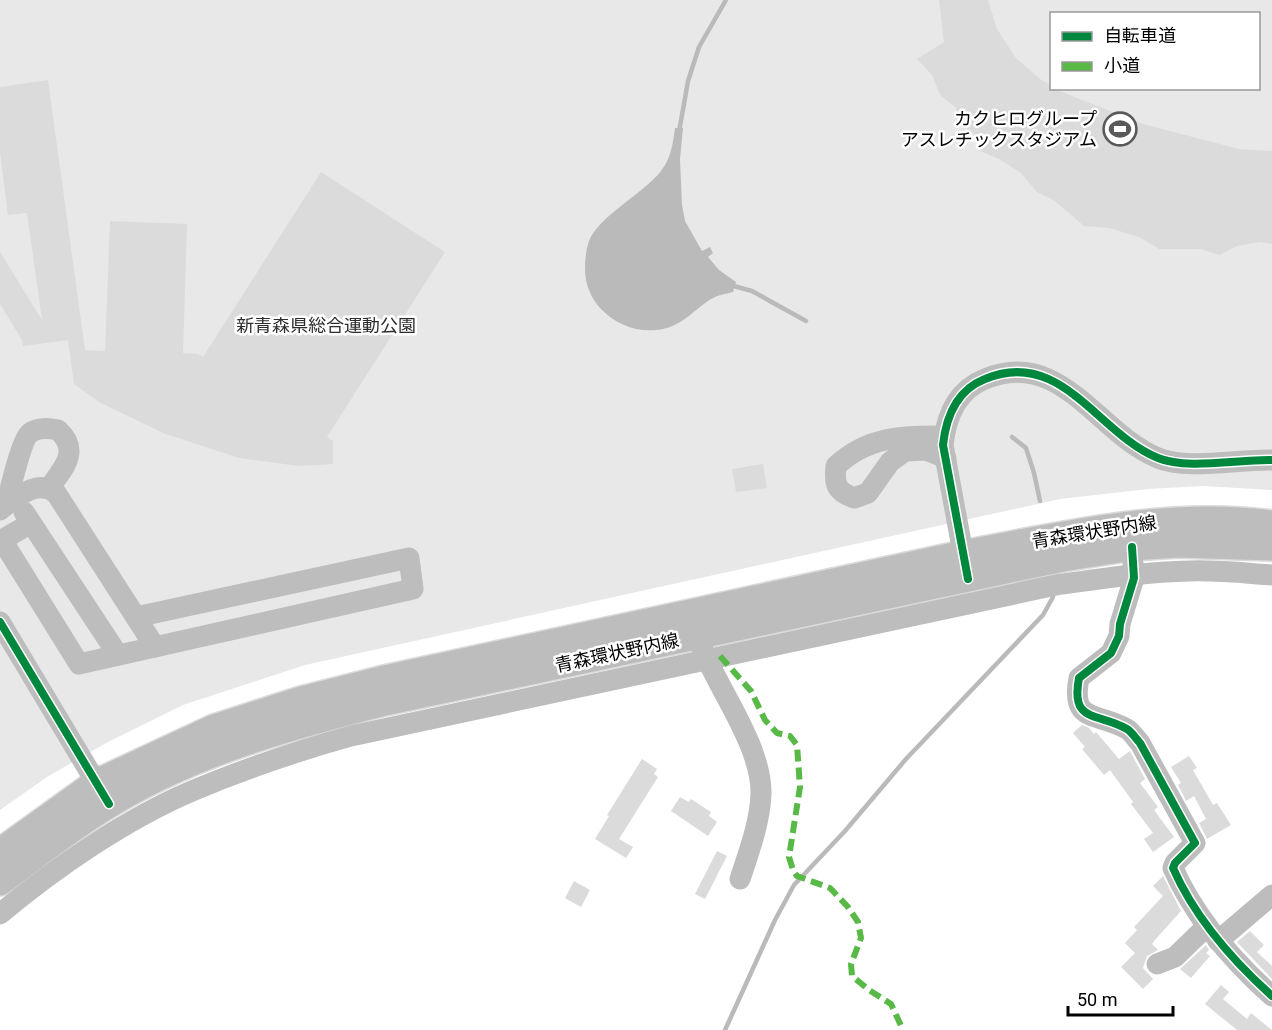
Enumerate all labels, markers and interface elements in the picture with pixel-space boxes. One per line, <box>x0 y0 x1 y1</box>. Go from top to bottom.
legend <box>1050 12 1260 90</box>
text: 自転車道 <box>1104 25 1176 46</box>
text: 小道 <box>1104 55 1140 76</box>
place label: カクヒログループ アスレチックスタジアム <box>901 108 1097 150</box>
sports icon: カクヒログループ アスレチックスタジアム <box>1102 111 1138 147</box>
park label: 新青森県総合運動公園 <box>236 315 416 336</box>
street label: 青森環状野内線 <box>1030 511 1158 552</box>
street label: 青森環状野内線 <box>553 629 681 676</box>
scale bar <box>1068 979 1173 1017</box>
text: 50 m <box>1077 989 1117 1010</box>

